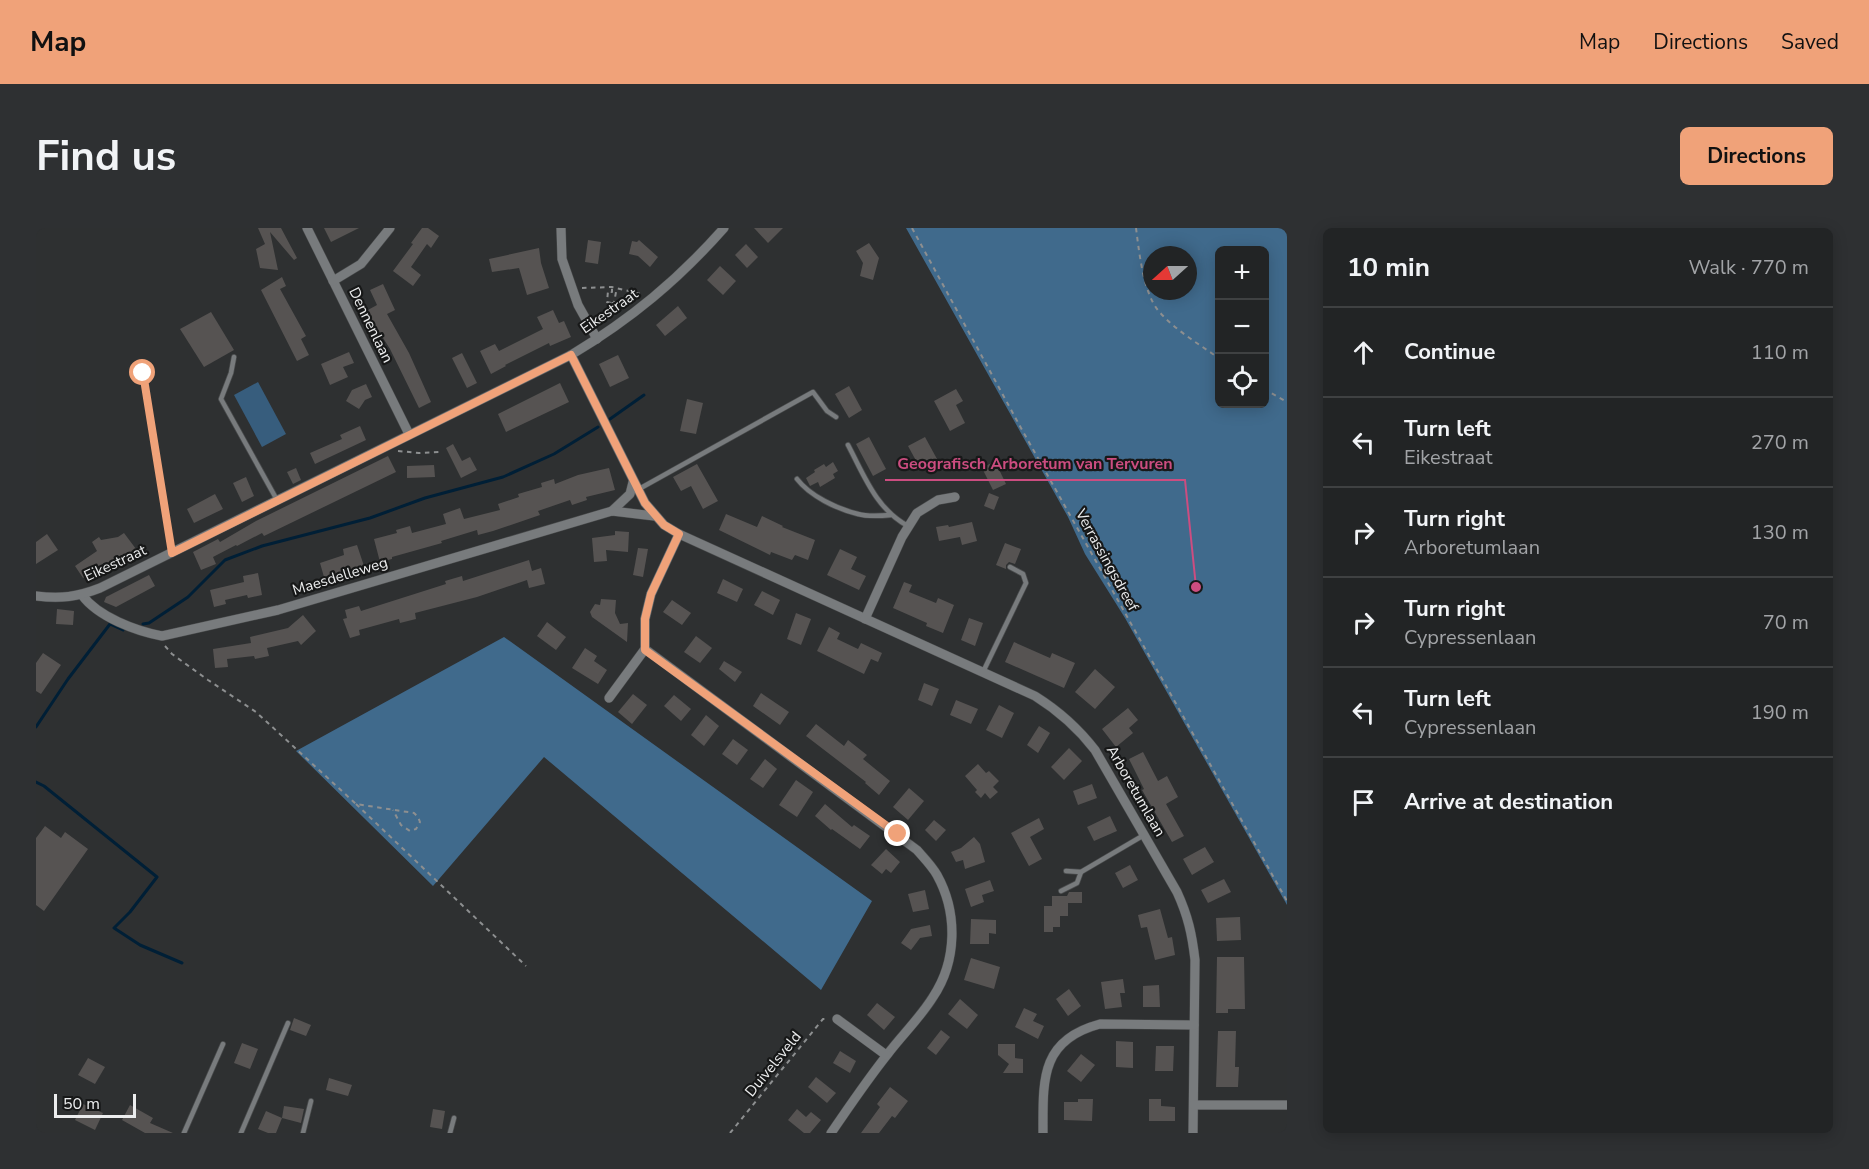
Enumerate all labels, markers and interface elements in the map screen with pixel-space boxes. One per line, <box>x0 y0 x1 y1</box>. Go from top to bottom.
text: Map <box>30 23 86 61</box>
text: Map <box>1579 28 1620 56</box>
text: Directions <box>1653 28 1748 56</box>
text: Saved <box>1781 28 1839 56</box>
button: Directions <box>1680 127 1833 185</box>
text: Find us <box>36 128 176 185</box>
north arrow <box>1143 246 1197 300</box>
map controls <box>1215 246 1269 408</box>
button: + <box>1215 246 1269 300</box>
text: 10 min <box>1347 250 1430 285</box>
text: Walk · 770 m <box>1689 254 1809 281</box>
street label: Eikestraat <box>576 283 643 338</box>
street label: Dennenlaan <box>344 284 398 366</box>
button: − <box>1215 300 1269 354</box>
icon: ahead <box>1347 336 1380 369</box>
text: Continue <box>1404 337 1495 367</box>
text: 110 m <box>1751 339 1809 366</box>
button: locate <box>1215 354 1269 408</box>
route start <box>129 359 155 385</box>
text: Turn left <box>1404 414 1491 444</box>
icon: left <box>1347 426 1380 459</box>
text: 270 m <box>1751 429 1809 456</box>
text: Eikestraat <box>1404 444 1492 471</box>
callout: Geografisch Arboretum van Tervuren <box>885 446 1185 480</box>
text: Geografisch Arboretum van Tervuren <box>897 453 1173 475</box>
text: Turn right <box>1404 504 1505 534</box>
street label: Verrassingsdreef <box>1070 505 1144 615</box>
icon: right <box>1347 516 1380 549</box>
text: 130 m <box>1751 519 1809 546</box>
text: Arboretumlaan <box>1404 534 1540 561</box>
street label: Eikestraat <box>81 540 150 586</box>
street label: Maesdelleweg <box>290 552 390 600</box>
text: Turn right <box>1404 594 1505 624</box>
icon: right <box>1347 606 1380 639</box>
text: 70 m <box>1763 609 1809 636</box>
text: Cypressenlaan <box>1404 624 1536 651</box>
text: Turn left <box>1404 684 1491 714</box>
icon: left <box>1347 696 1380 729</box>
text: 190 m <box>1751 699 1809 726</box>
text: Cypressenlaan <box>1404 714 1536 741</box>
street label: Arboretumlaan <box>1102 742 1170 840</box>
icon: arrive <box>1347 786 1380 819</box>
text: Arrive at destination <box>1404 787 1613 817</box>
route end <box>884 820 910 846</box>
street label: Duivelsveld <box>740 1027 806 1101</box>
scale bar <box>54 1091 136 1118</box>
text: 50 m <box>63 1093 100 1115</box>

